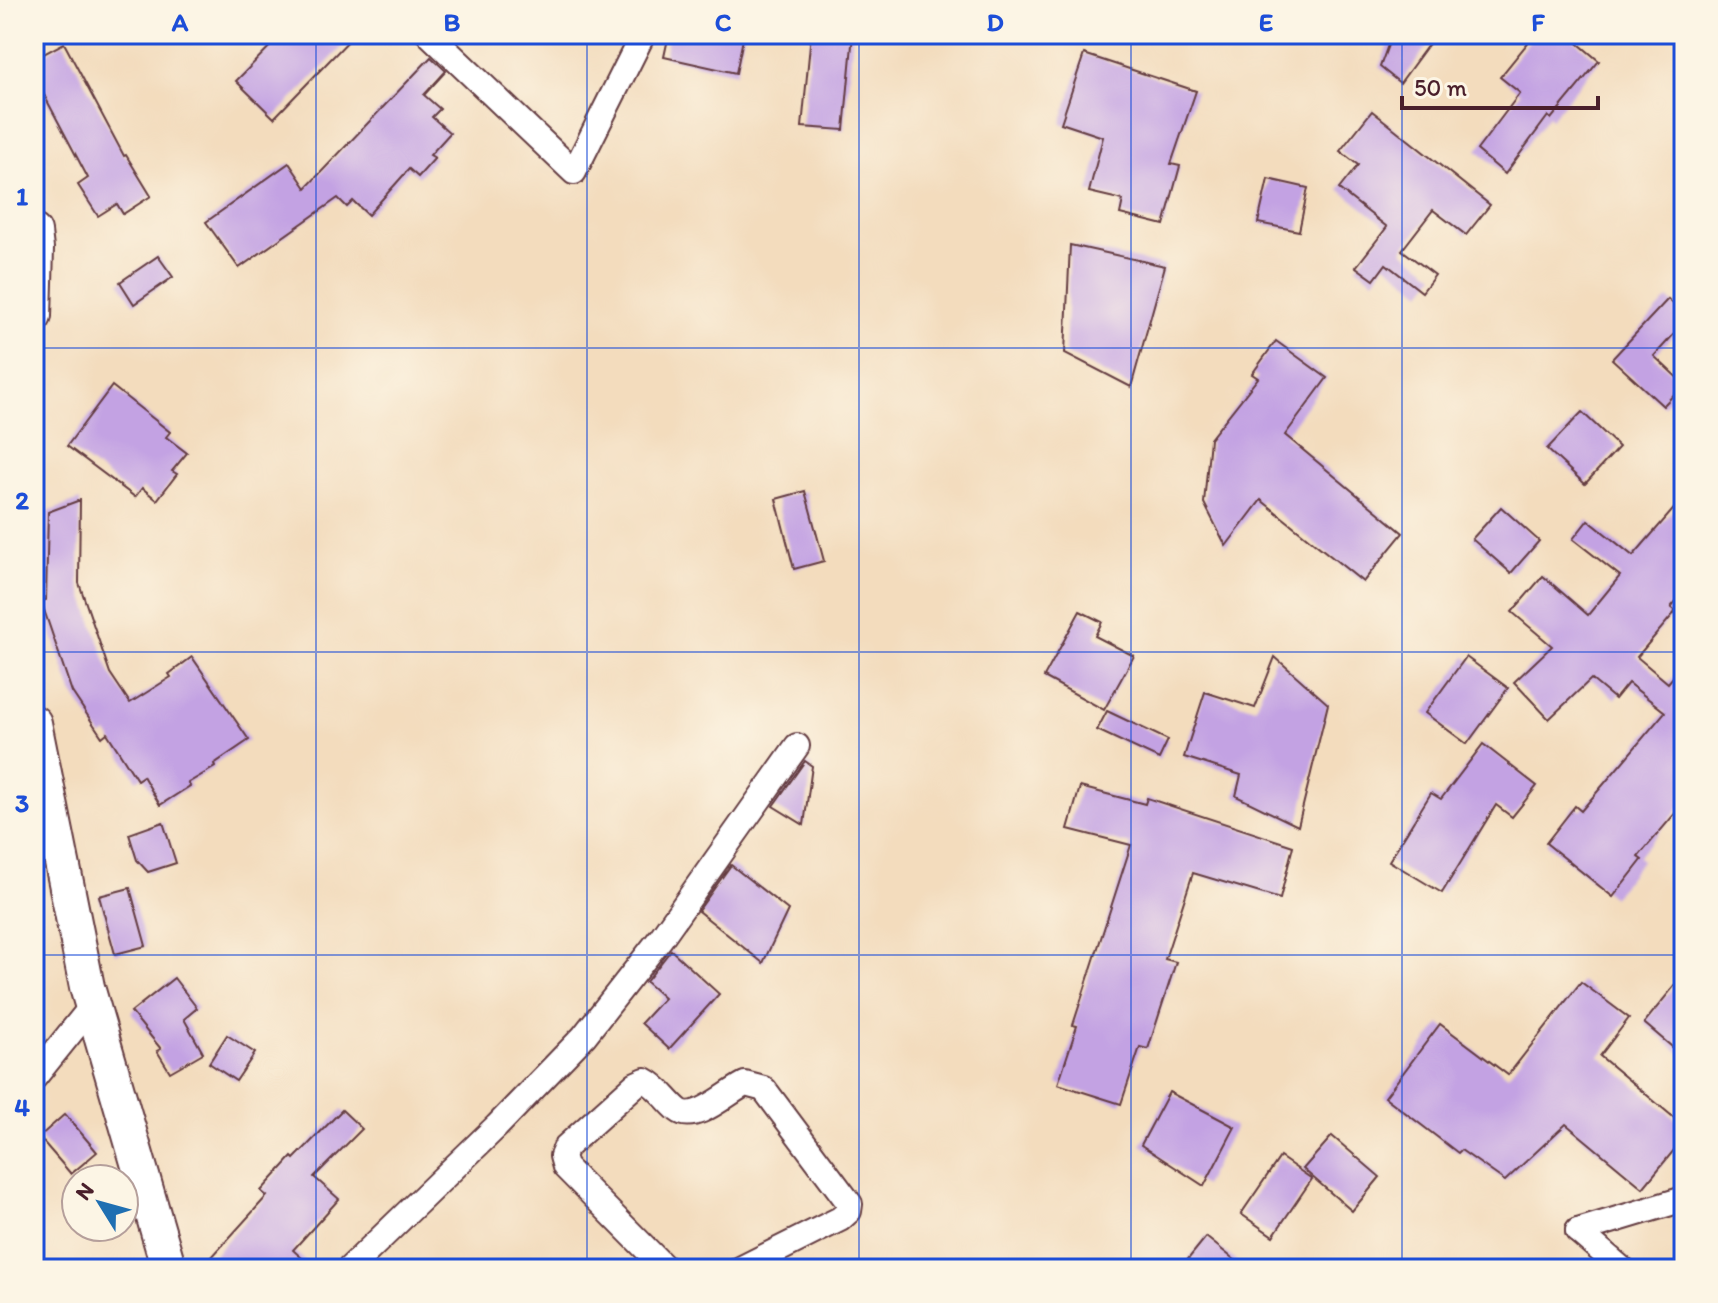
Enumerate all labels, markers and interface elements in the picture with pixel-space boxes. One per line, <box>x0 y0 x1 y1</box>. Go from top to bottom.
text: A <box>171 6 189 38</box>
text: B <box>444 6 461 38</box>
text: C <box>715 6 732 38</box>
text: D <box>986 6 1004 38</box>
text: E <box>1259 6 1273 38</box>
text: F <box>1531 6 1545 38</box>
scale bar <box>1402 60 1598 110</box>
text: 50 m <box>1414 73 1467 102</box>
text: 1 <box>16 180 28 212</box>
text: 2 <box>15 484 29 516</box>
text: 3 <box>15 787 29 819</box>
text: 4 <box>14 1091 30 1123</box>
north arrow <box>60 1163 140 1243</box>
text: N <box>69 1177 100 1205</box>

